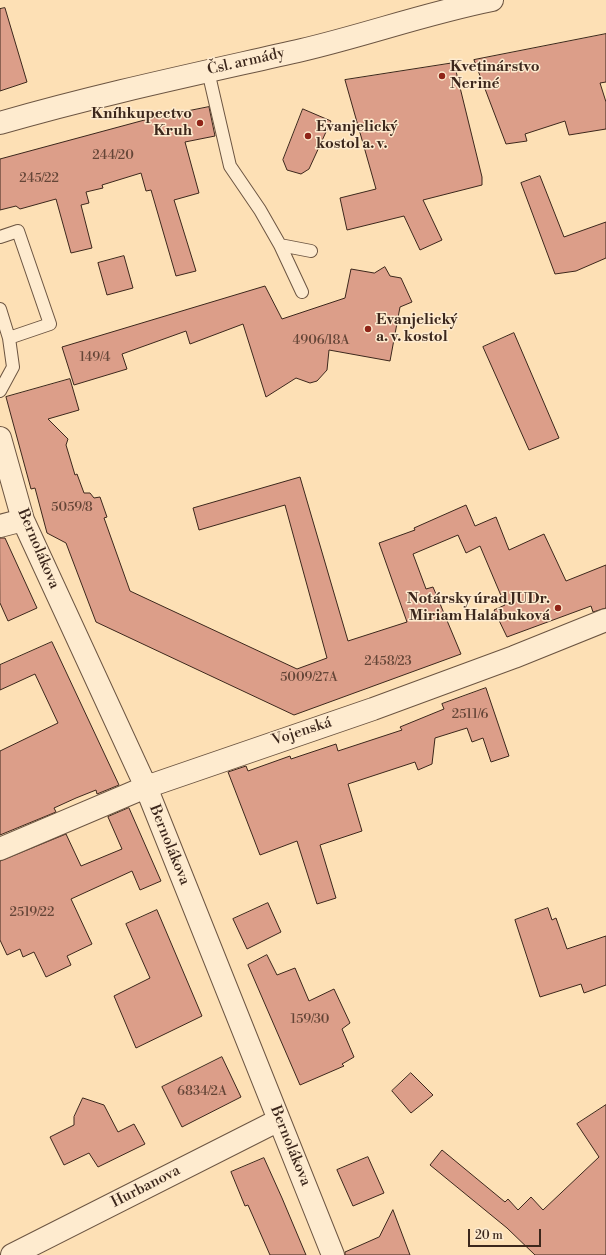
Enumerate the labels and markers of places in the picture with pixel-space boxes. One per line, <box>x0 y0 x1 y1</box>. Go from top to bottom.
place label: Kvetinárstvo Neriné <box>450 58 540 93</box>
marker: Kvetinárstvo Neriné <box>437 71 447 81</box>
place label: Kníhkupectvo Kruh <box>91 105 192 140</box>
marker: Kníhkupectvo Kruh <box>195 118 205 128</box>
place label: Evanjelický kostol a. v. <box>316 118 398 153</box>
marker: Evanjelický kostol a. v. <box>303 131 313 141</box>
place label: Evanjelický a. v. kostol <box>376 311 458 346</box>
marker: Evanjelický a. v. kostol <box>363 324 373 334</box>
place label: Notársky úrad JUDr. Miriam Halabuková <box>407 590 550 625</box>
marker: Notársky úrad JUDr. Miriam Halabuková <box>553 603 563 613</box>

